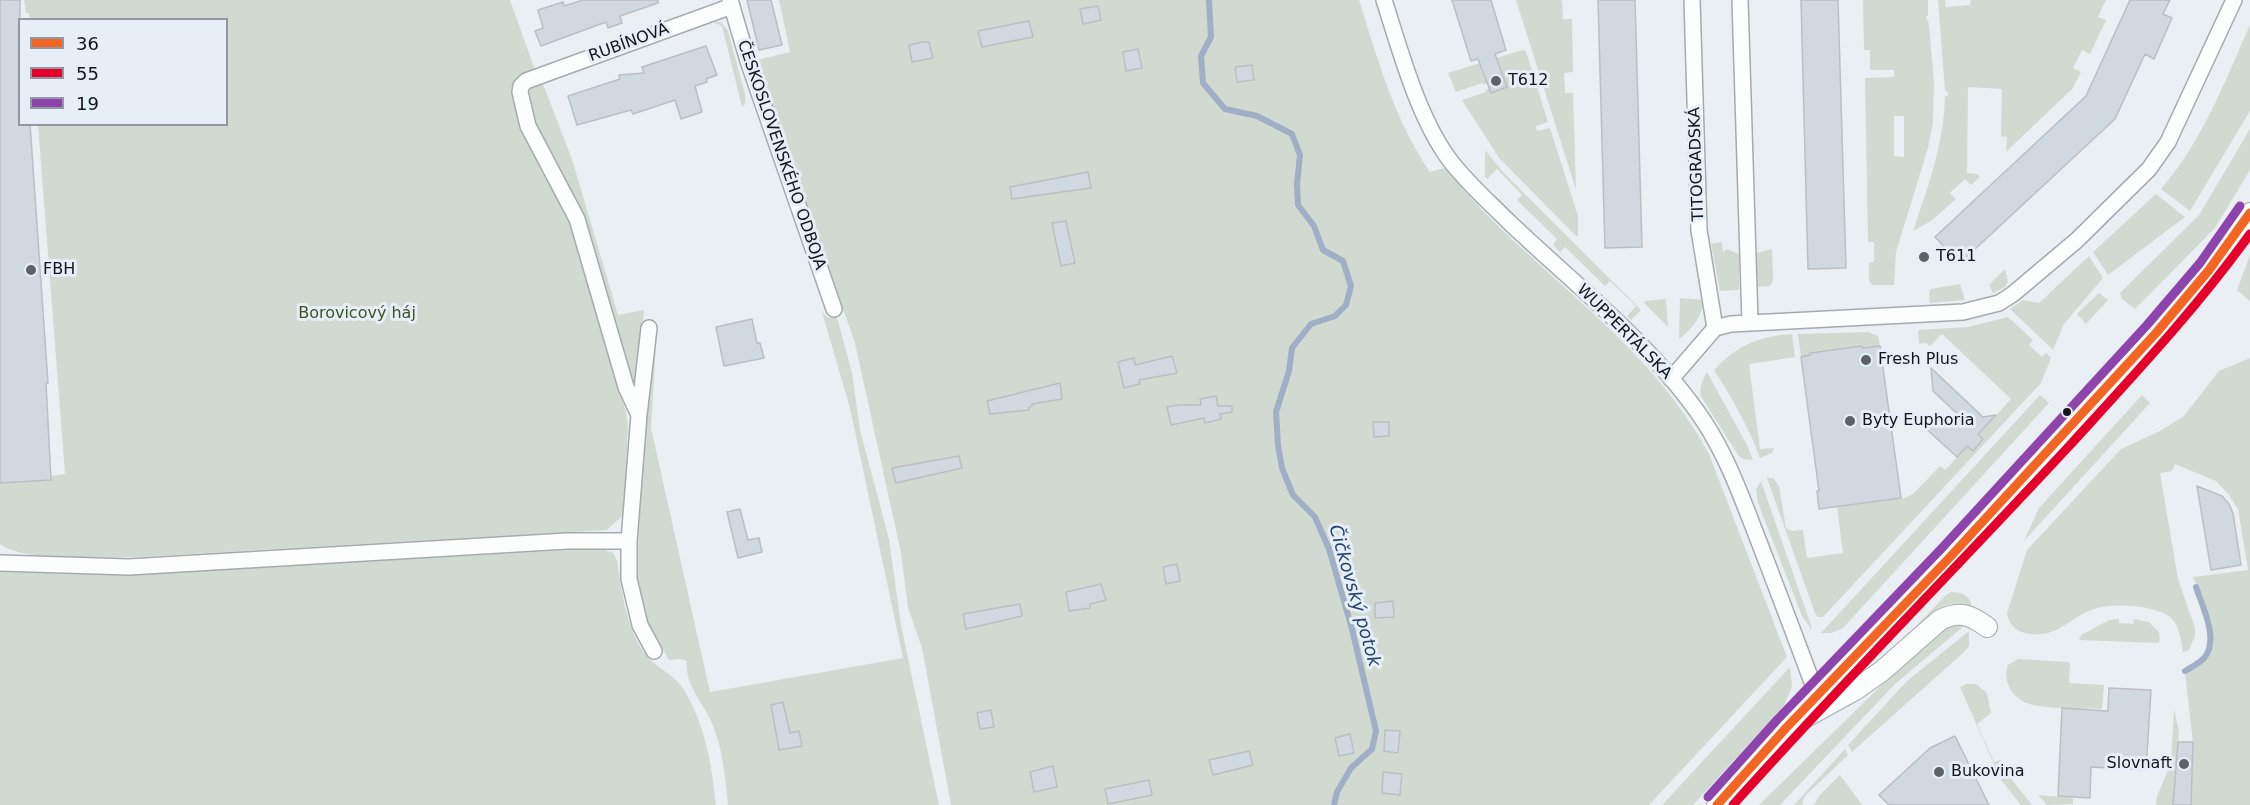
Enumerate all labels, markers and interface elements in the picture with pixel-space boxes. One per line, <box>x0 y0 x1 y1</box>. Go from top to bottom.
legend <box>18 18 228 126</box>
street label: RUBÍNOVÁ <box>586 20 672 66</box>
text: 36 <box>76 33 99 54</box>
street label: ČESKOSLOVENSKÉHO ODBOJA <box>733 38 829 272</box>
text: 55 <box>76 63 99 84</box>
place label: T612 <box>1508 71 1548 91</box>
marker: T612 <box>1489 74 1503 88</box>
text: 19 <box>76 93 99 114</box>
street label: TITOGRADSKÁ <box>1685 107 1709 221</box>
place label: T611 <box>1936 247 1976 267</box>
marker: T611 <box>1917 250 1931 264</box>
place label: FBH <box>43 260 75 280</box>
marker: FBH <box>24 263 38 277</box>
street label: WUPPERTÁLSKA <box>1572 280 1676 384</box>
park label: Borovicový háj <box>298 304 416 324</box>
place label: Fresh Plus <box>1878 350 1958 370</box>
marker: Fresh Plus <box>1859 353 1873 367</box>
unlabelled marker <box>2061 406 2073 418</box>
place label: Byty Euphoria <box>1862 411 1974 431</box>
marker: Byty Euphoria <box>1843 414 1857 428</box>
water label: Čičkovský potok <box>1323 523 1385 669</box>
place label: Slovnaft <box>2107 754 2172 774</box>
marker: Slovnaft <box>2177 757 2191 771</box>
place label: Bukovina <box>1951 762 2024 782</box>
marker: Bukovina <box>1932 765 1946 779</box>

